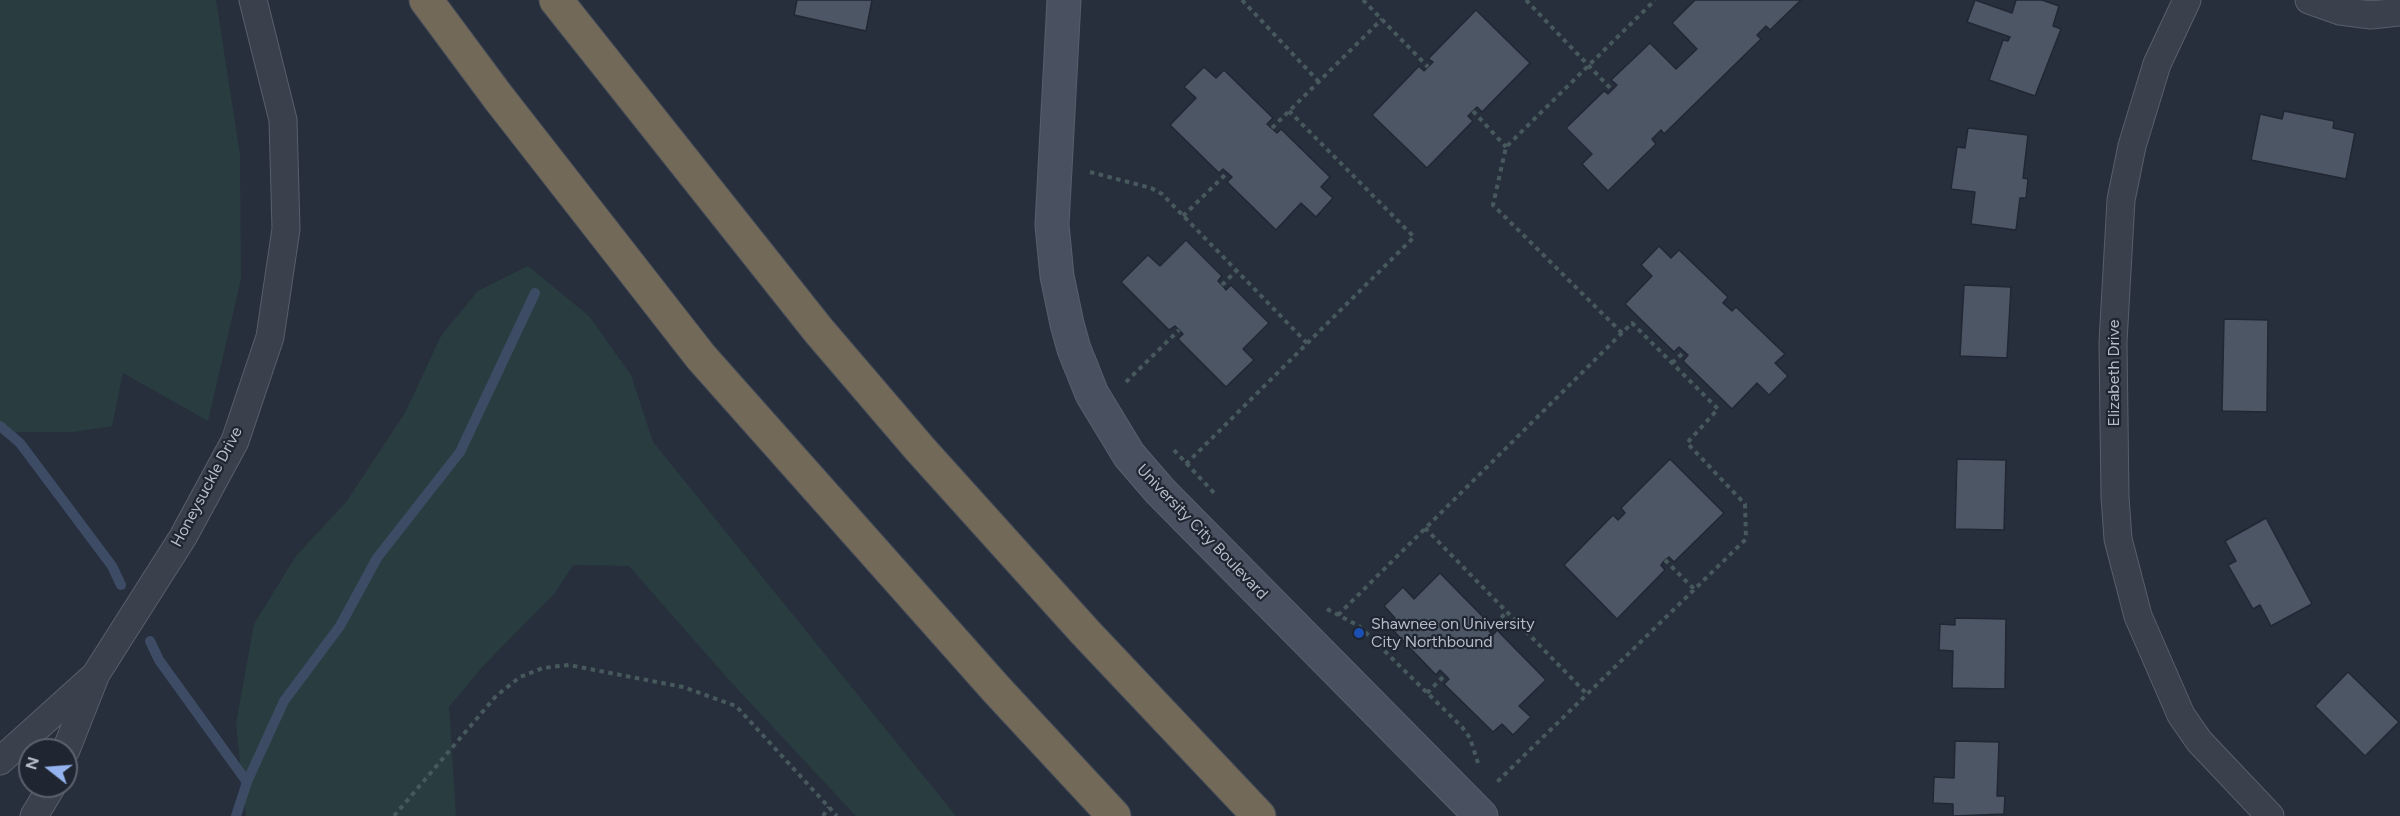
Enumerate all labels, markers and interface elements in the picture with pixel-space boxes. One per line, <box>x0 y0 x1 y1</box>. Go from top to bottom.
street label: Elizabeth Drive <box>2104 320 2124 426</box>
street label: Honeysuckle Drive <box>167 424 247 550</box>
street label: University City Boulevard <box>1132 460 1272 604</box>
place label: Shawnee on University City Northbound <box>1371 614 1535 652</box>
marker: Shawnee on University City Northbound <box>1352 626 1366 640</box>
north arrow <box>18 738 78 798</box>
text: N <box>21 754 43 772</box>

